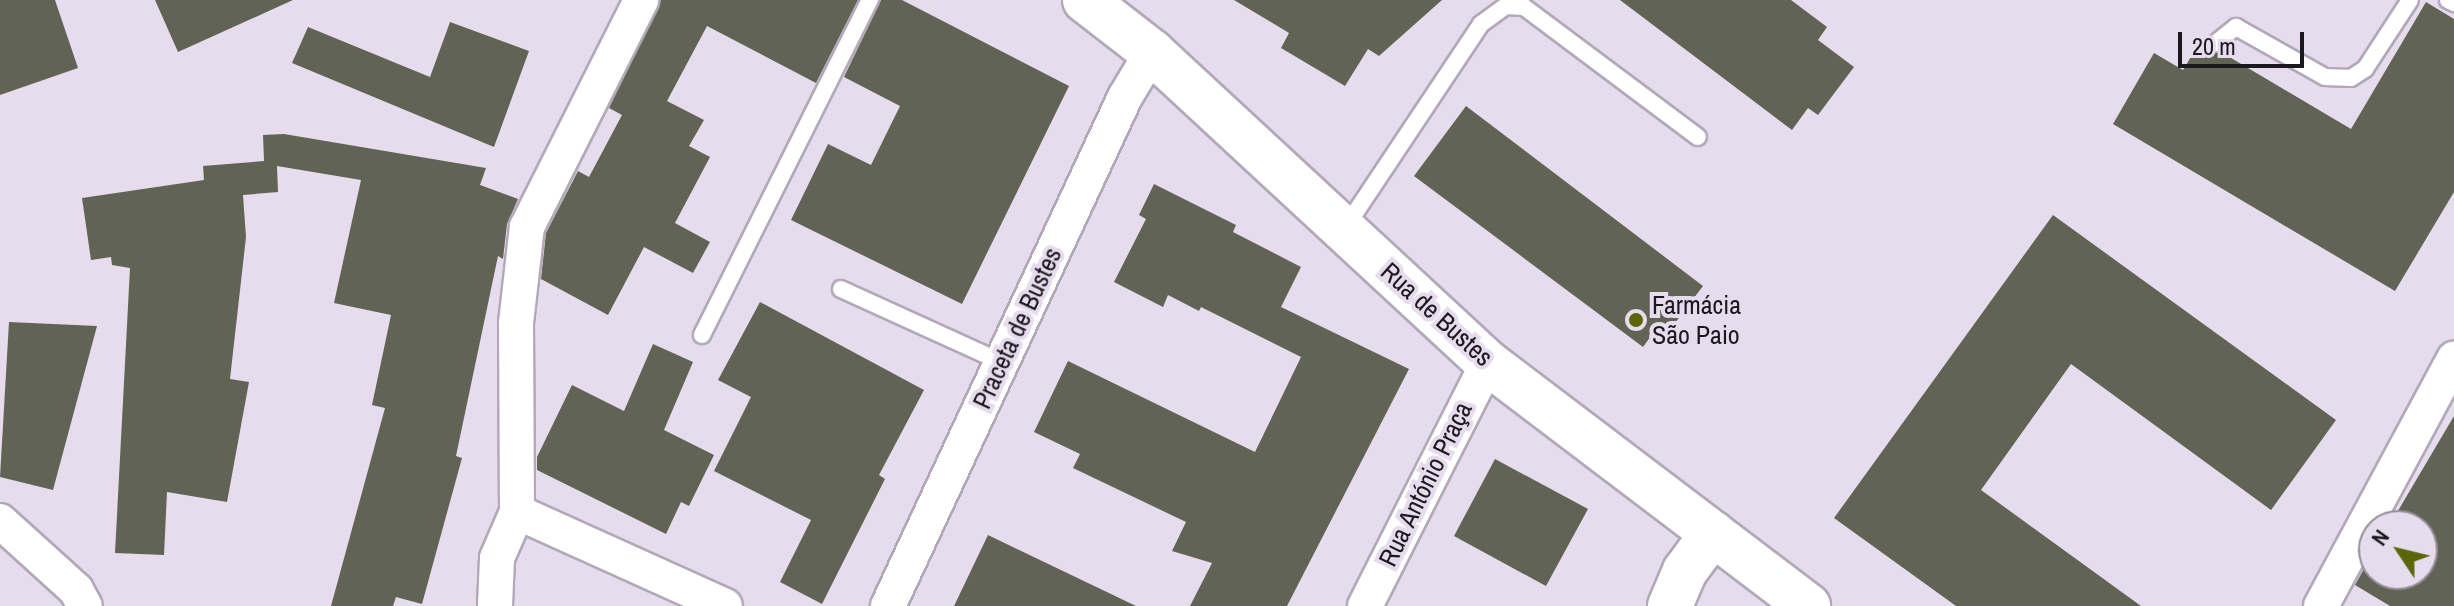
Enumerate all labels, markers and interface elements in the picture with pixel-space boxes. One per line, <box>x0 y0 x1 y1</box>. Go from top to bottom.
scale bar <box>2182 16 2308 66</box>
text: 20 m <box>2192 30 2236 62</box>
street label: Praceta de Bustes <box>966 242 1068 414</box>
street label: Rua de Bustes <box>1375 256 1499 372</box>
place label: Farmácia São Paio <box>1652 289 1741 350</box>
marker: Farmácia São Paio <box>1627 311 1645 329</box>
street label: Rua António Praça <box>1371 396 1479 572</box>
north arrow <box>2358 510 2438 590</box>
text: N <box>2364 523 2396 551</box>

